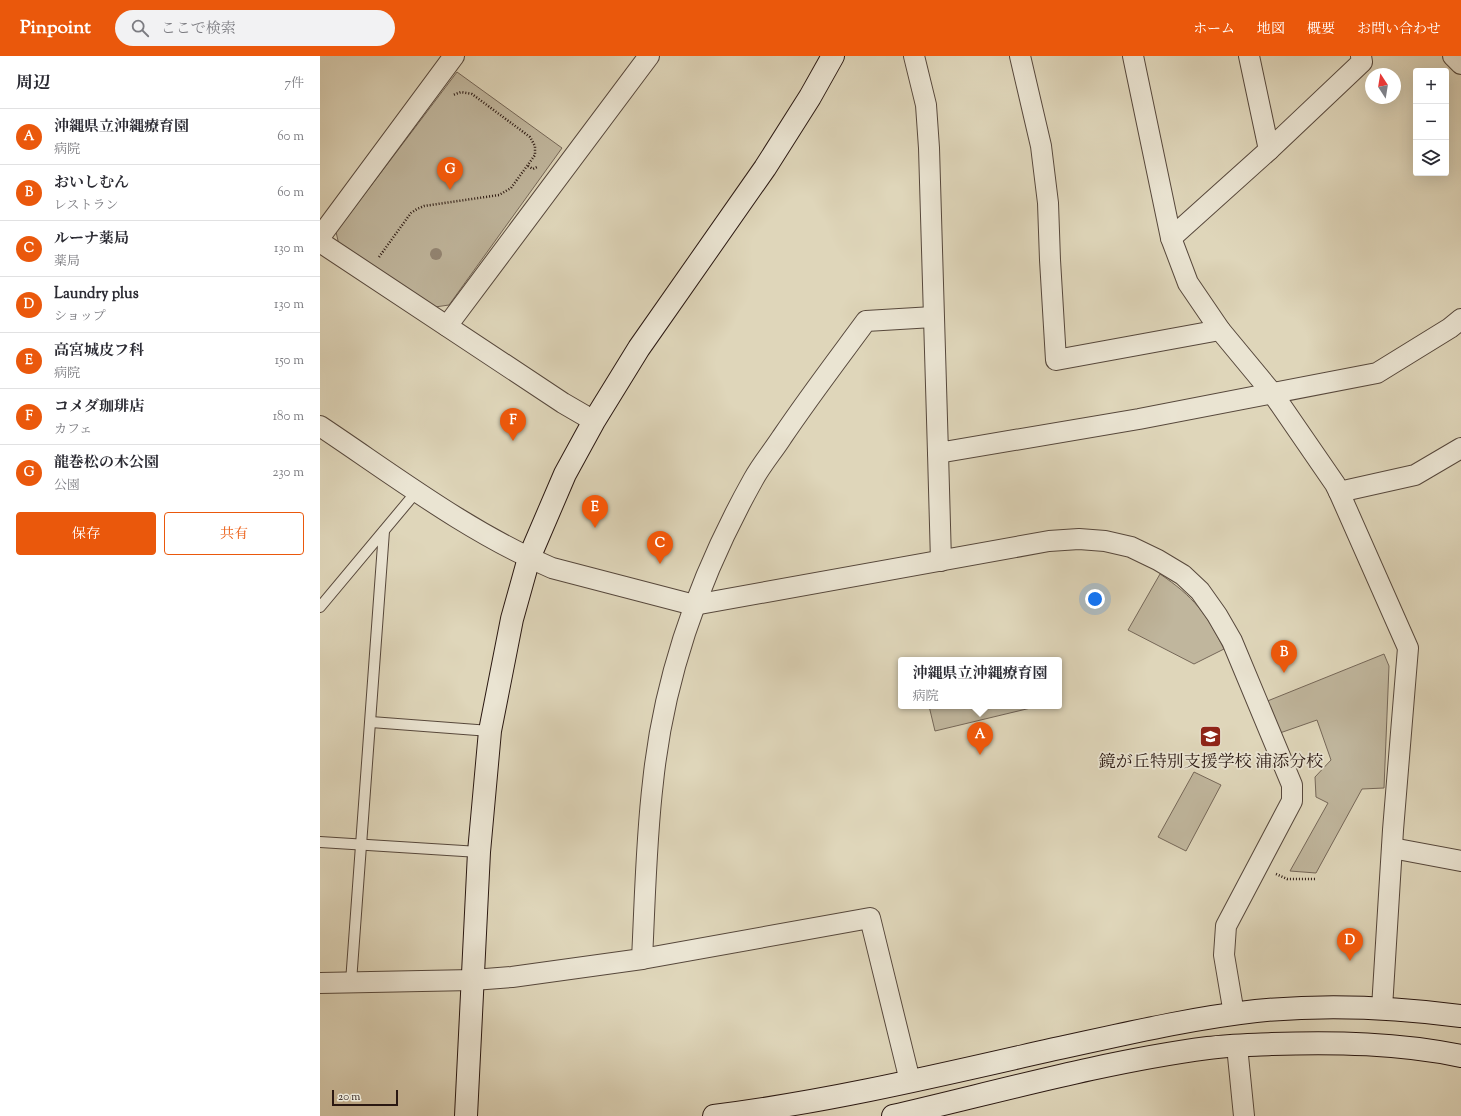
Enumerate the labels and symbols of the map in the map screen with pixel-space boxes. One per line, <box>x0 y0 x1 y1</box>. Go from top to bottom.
north arrow <box>1365 68 1401 104</box>
pin: G <box>437 157 463 190</box>
pin: F <box>500 408 526 441</box>
pin: E <box>582 495 608 528</box>
pin: C <box>647 531 673 564</box>
your location <box>1085 589 1105 609</box>
pin: B <box>1271 640 1297 673</box>
pin: A <box>967 722 993 755</box>
school or university icon: 鏡が丘特別支援学校 浦添分校 <box>1198 724 1224 750</box>
place label: 鏡が丘特別支援学校 浦添分校 <box>1099 751 1323 775</box>
pin: D <box>1337 928 1363 961</box>
scale bar <box>332 1088 398 1107</box>

